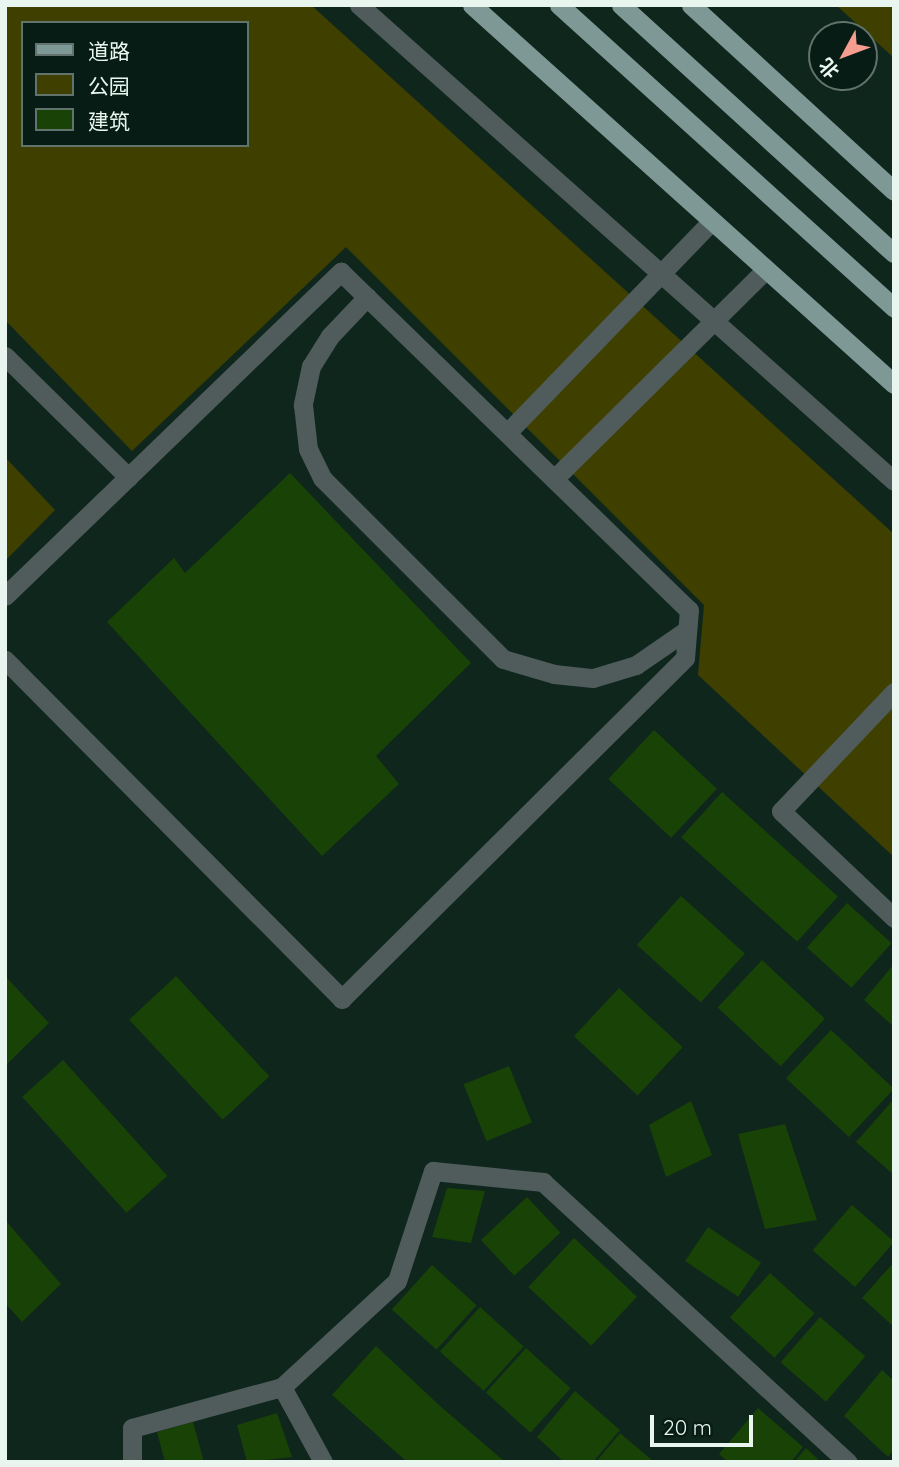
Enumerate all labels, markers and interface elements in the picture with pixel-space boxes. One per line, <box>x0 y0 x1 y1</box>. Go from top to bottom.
legend <box>21 21 248 147</box>
north arrow <box>808 21 878 91</box>
text: 道路 <box>88 38 130 64</box>
text: 北 <box>813 53 844 84</box>
text: 公园 <box>88 73 130 99</box>
text: 建筑 <box>88 108 130 134</box>
scale bar <box>654 1400 757 1444</box>
text: 20 m <box>663 1414 712 1440</box>

